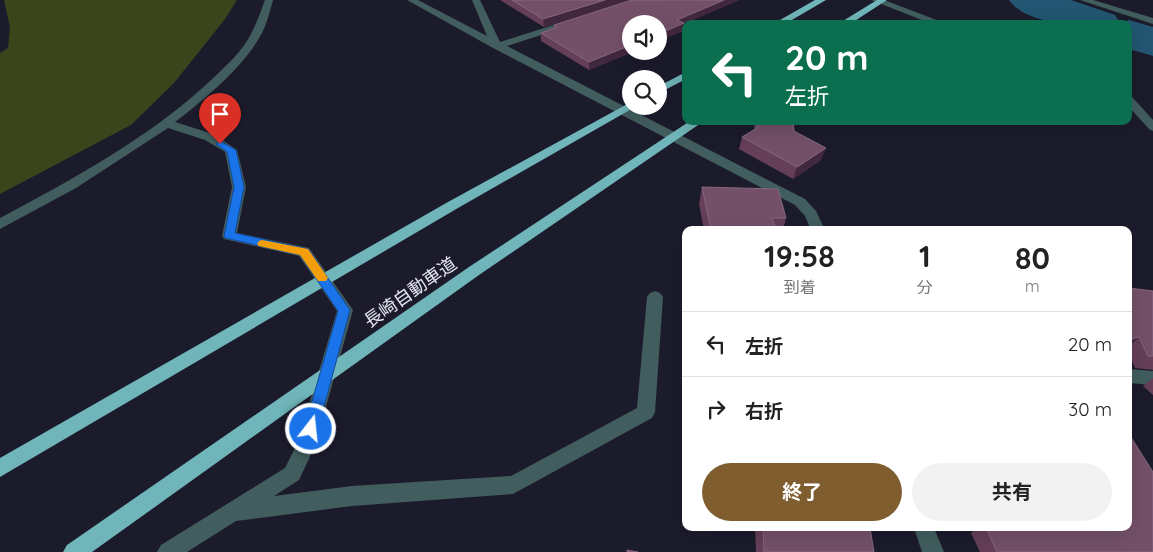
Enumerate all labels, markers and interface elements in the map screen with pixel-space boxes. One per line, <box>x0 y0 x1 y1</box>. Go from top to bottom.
map controls <box>622 15 667 115</box>
button: sound <box>622 15 667 60</box>
text: 20 m <box>785 35 868 79</box>
icon: left <box>702 40 767 105</box>
button: search <box>622 70 667 115</box>
text: 左折 <box>785 82 829 110</box>
pin <box>199 93 241 144</box>
icon: arrive <box>206 100 234 128</box>
text: 19:58 <box>764 237 835 275</box>
text: 1 <box>919 237 931 275</box>
text: 80 <box>1015 239 1050 277</box>
street label: 長崎自動車道 <box>359 252 461 332</box>
text: m <box>1025 276 1040 296</box>
text: 到着 <box>783 277 815 297</box>
text: 分 <box>917 277 933 297</box>
icon: left <box>702 330 730 358</box>
text: 20 m <box>1068 332 1112 356</box>
text: 左折 <box>745 334 783 358</box>
icon: right <box>702 395 730 423</box>
text: 30 m <box>1068 397 1112 421</box>
text: 右折 <box>745 399 783 423</box>
position arrow <box>284 402 336 454</box>
button: 終了 <box>702 463 902 521</box>
button: 共有 <box>912 463 1112 521</box>

